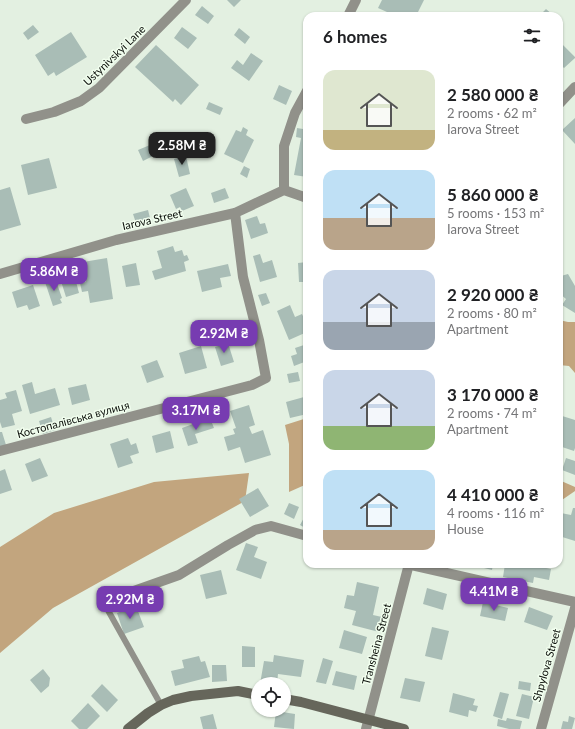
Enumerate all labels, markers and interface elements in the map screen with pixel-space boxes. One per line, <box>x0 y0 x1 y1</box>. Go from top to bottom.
street label: Ustynivskyi Lane <box>80 22 148 88</box>
icon: filters <box>521 25 543 47</box>
text: 6 homes <box>323 26 387 47</box>
text: 2 580 000 ₴ <box>447 84 539 105</box>
icon: home <box>355 86 403 134</box>
text: 2 rooms · 62 m² <box>447 105 537 121</box>
text: Iarova Street <box>447 121 519 137</box>
pin: 2.58M ₴ <box>145 132 219 166</box>
text: 2.58M ₴ <box>157 137 207 153</box>
text: 5 860 000 ₴ <box>447 184 539 205</box>
icon: home <box>355 186 403 234</box>
text: 5 rooms · 153 m² <box>447 205 544 221</box>
street label: Iarova Street <box>121 206 183 232</box>
text: Iarova Street <box>447 221 519 237</box>
pin: 5.86M ₴ <box>17 258 91 292</box>
text: 5.86M ₴ <box>29 263 79 279</box>
text: 2 920 000 ₴ <box>447 284 539 305</box>
icon: home <box>355 286 403 334</box>
text: 2 rooms · 80 m² <box>447 305 537 321</box>
pin: 2.92M ₴ <box>187 320 261 354</box>
text: Apartment <box>447 321 508 337</box>
text: 2.92M ₴ <box>199 325 249 341</box>
text: 3 170 000 ₴ <box>447 384 539 405</box>
icon: home <box>355 386 403 434</box>
pin: 3.17M ₴ <box>159 397 233 431</box>
street label: Костопалівська вулиця <box>15 398 131 440</box>
text: 3.17M ₴ <box>171 402 221 418</box>
text: 2 rooms · 74 m² <box>447 405 537 421</box>
text: Apartment <box>447 421 508 437</box>
text: 4 410 000 ₴ <box>447 484 539 505</box>
icon: home <box>355 486 403 534</box>
text: 4 rooms · 116 m² <box>447 505 544 521</box>
text: House <box>447 521 484 537</box>
pin: 4.41M ₴ <box>457 578 531 612</box>
text: 4.41M ₴ <box>469 583 519 599</box>
pin: 2.92M ₴ <box>93 586 167 620</box>
text: 2.92M ₴ <box>105 591 155 607</box>
street label: Transheina Street <box>359 602 393 686</box>
street label: Shpylova Street <box>529 627 563 703</box>
map controls <box>251 677 291 717</box>
button: locate <box>251 677 291 717</box>

